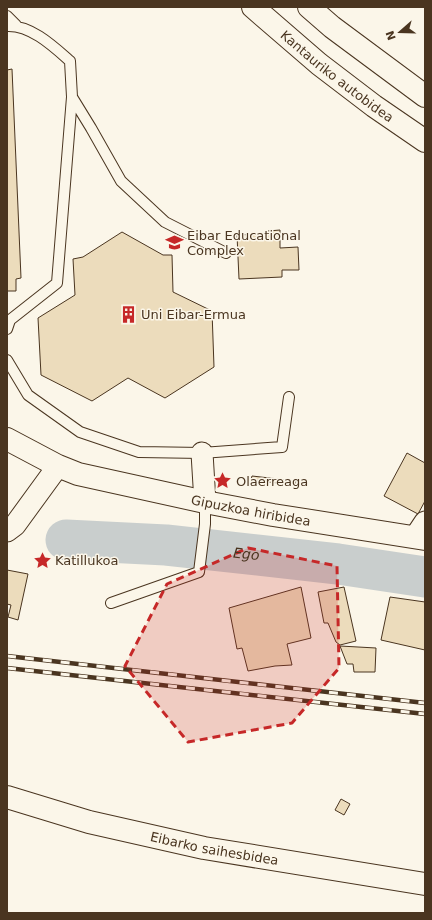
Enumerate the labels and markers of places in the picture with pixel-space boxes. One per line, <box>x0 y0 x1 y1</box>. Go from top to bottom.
place label: Eibar Educational Complex <box>187 228 301 258</box>
school or university icon: Eibar Educational Complex <box>164 232 184 252</box>
building icon: Uni Eibar-Ermua <box>118 304 138 324</box>
place label: Uni Eibar-Ermua <box>141 307 246 322</box>
place icon: Olaerreaga <box>213 471 233 491</box>
place label: Olaerreaga <box>236 474 308 489</box>
place icon: Katillukoa <box>32 550 52 570</box>
place label: Katillukoa <box>55 553 118 568</box>

